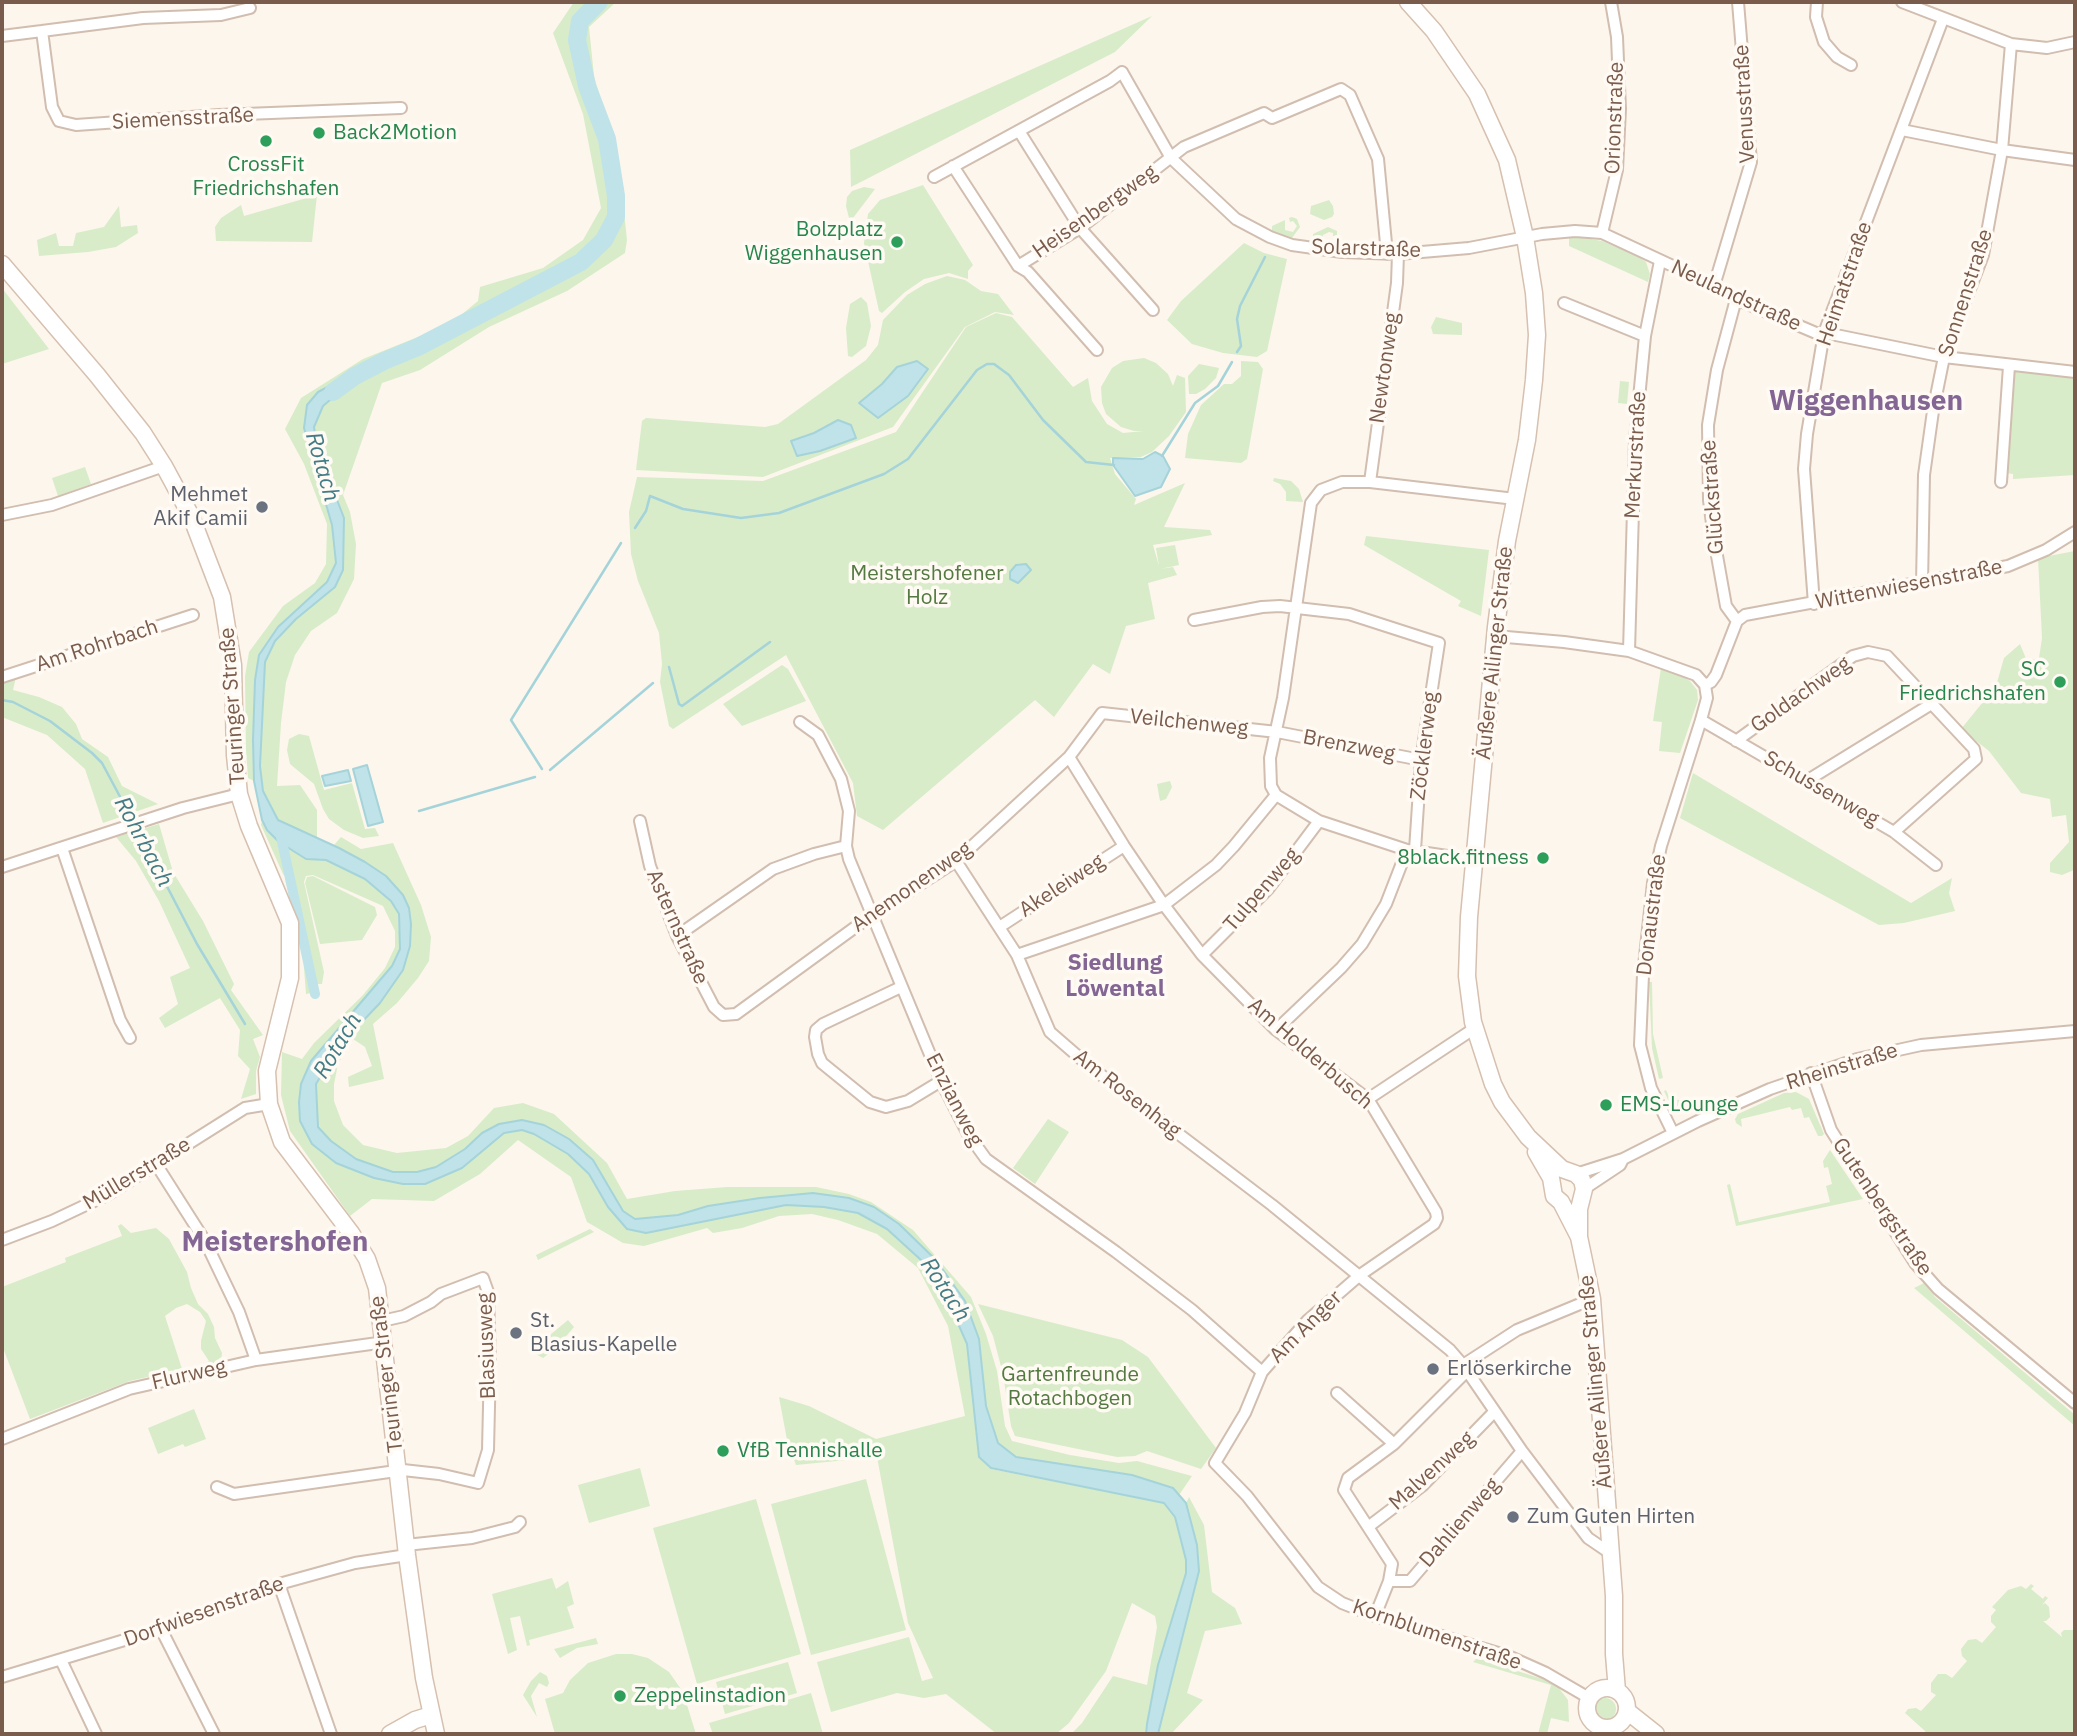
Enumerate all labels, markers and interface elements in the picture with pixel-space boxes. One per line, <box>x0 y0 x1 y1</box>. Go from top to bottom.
street label: Venusstraße <box>1729 44 1761 164</box>
street label: Orionstraße <box>1600 61 1630 175</box>
street label: Siemensstraße <box>111 103 255 135</box>
place label: Back2Motion <box>333 120 457 146</box>
marker: Back2Motion <box>311 125 327 141</box>
marker: CrossFit Friedrichshafen <box>258 133 274 149</box>
place label: CrossFit Friedrichshafen <box>193 152 339 202</box>
street label: Heisenbergweg <box>1028 160 1162 264</box>
place label: Bolzplatz Wiggenhausen <box>745 217 883 267</box>
street label: Heimatstraße <box>1812 219 1878 349</box>
street label: Sonnenstraße <box>1934 226 1998 360</box>
marker: Bolzplatz Wiggenhausen <box>889 234 905 250</box>
street label: Solarstraße <box>1311 234 1421 264</box>
street label: Neulandstraße <box>1667 255 1805 337</box>
street label: Newtonweg <box>1365 311 1405 425</box>
district label: Wiggenhausen <box>1769 385 1963 419</box>
street label: Merkurstraße <box>1620 390 1652 520</box>
water label: Rotach <box>299 429 345 505</box>
street label: Glückstraße <box>1696 439 1730 555</box>
place label: Mehmet Akif Camii <box>153 482 248 532</box>
marker: Mehmet Akif Camii <box>254 499 270 515</box>
street label: Äußere Ailinger Straße <box>1471 545 1519 761</box>
street label: Wittenwiesenstraße <box>1814 555 2004 615</box>
park label: Meistershofener Holz <box>850 561 1004 611</box>
street label: Am Rohrbach <box>33 614 161 678</box>
street label: Teuringer Straße <box>215 627 251 785</box>
street label: Goldachweg <box>1746 651 1856 739</box>
place label: SC Friedrichshafen <box>1899 657 2046 707</box>
marker: SC Friedrichshafen <box>2052 674 2068 690</box>
street label: Zöcklerweg <box>1406 690 1444 802</box>
street label: Veilchenweg <box>1128 704 1250 742</box>
street label: Brenzweg <box>1301 725 1397 767</box>
street label: Schussenweg <box>1759 746 1883 832</box>
water label: Rohrbach <box>108 792 178 892</box>
street label: Anemonenweg <box>847 836 977 938</box>
street label: Tulpenweg <box>1219 843 1305 937</box>
place label: 8black.fitness <box>1397 845 1529 871</box>
street label: Akeleiweg <box>1015 849 1109 923</box>
marker: 8black.fitness <box>1535 850 1551 866</box>
street label: Donaustraße <box>1632 853 1672 977</box>
street label: Asternstraße <box>640 866 714 988</box>
district label: Siedlung Löwental <box>1065 949 1165 1003</box>
street label: Am Holderbusch <box>1242 993 1378 1115</box>
water label: Rotach <box>308 1008 368 1084</box>
street label: Rheinstraße <box>1783 1038 1901 1096</box>
street label: Am Rosenhag <box>1068 1044 1186 1144</box>
street label: Enzianweg <box>920 1049 988 1151</box>
place label: EMS-Lounge <box>1620 1092 1739 1118</box>
marker: EMS-Lounge <box>1598 1097 1614 1113</box>
street label: Müllerstraße <box>79 1132 195 1216</box>
street label: Gutenbergstraße <box>1827 1133 1937 1281</box>
district label: Meistershofen <box>181 1226 369 1260</box>
water label: Rotach <box>914 1253 976 1327</box>
street label: Äußere Ailinger Straße <box>1574 1274 1618 1490</box>
street label: Am Anger <box>1264 1285 1348 1369</box>
street label: Blasiusweg <box>473 1292 501 1400</box>
street label: Teuringer Straße <box>365 1294 409 1454</box>
place label: St. Blasius-Kapelle <box>530 1308 677 1358</box>
marker: St. Blasius-Kapelle <box>508 1325 524 1341</box>
street label: Flurweg <box>149 1354 229 1396</box>
place label: Erlöserkirche <box>1447 1356 1572 1382</box>
marker: Erlöserkirche <box>1425 1361 1441 1377</box>
park label: Gartenfreunde Rotachbogen <box>1001 1362 1139 1412</box>
street label: Malvenweg <box>1384 1426 1480 1516</box>
place label: VfB Tennishalle <box>737 1438 883 1464</box>
marker: VfB Tennishalle <box>715 1443 731 1459</box>
street label: Dahlienweg <box>1414 1473 1506 1573</box>
place label: Zum Guten Hirten <box>1527 1504 1695 1530</box>
marker: Zum Guten Hirten <box>1505 1509 1521 1525</box>
street label: Dorfwiesenstraße <box>121 1571 287 1653</box>
street label: Kornblumenstraße <box>1349 1594 1525 1676</box>
place label: Zeppelinstadion <box>634 1683 786 1709</box>
marker: Zeppelinstadion <box>612 1688 628 1704</box>

